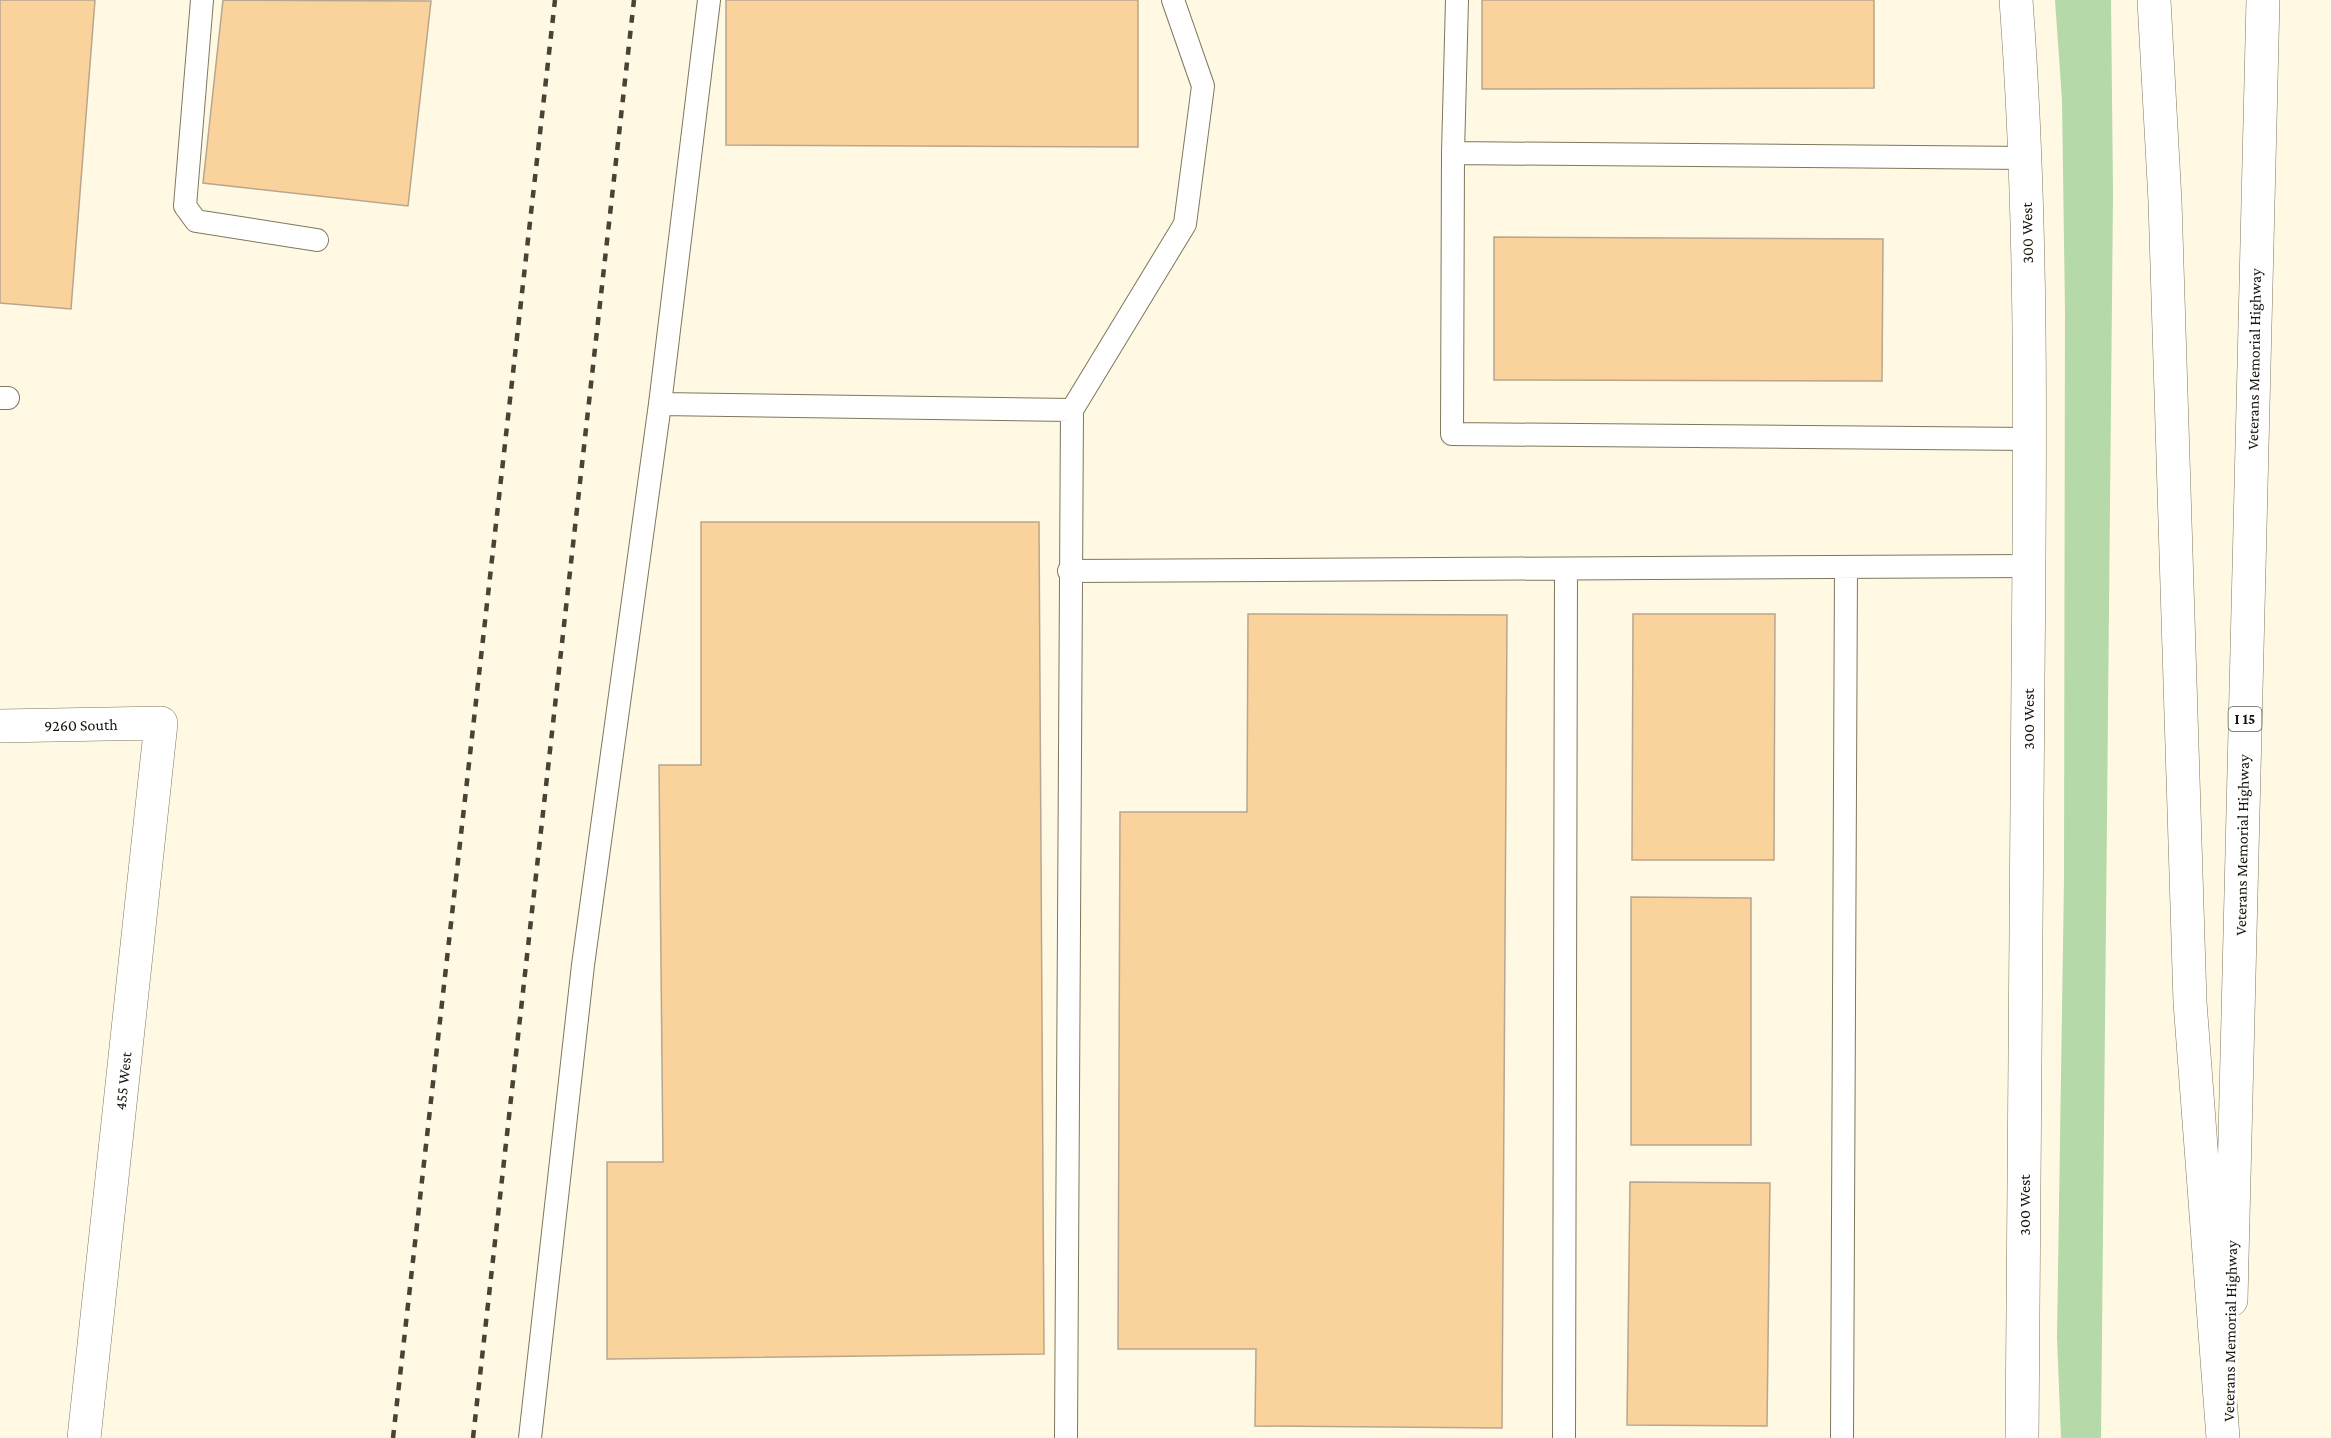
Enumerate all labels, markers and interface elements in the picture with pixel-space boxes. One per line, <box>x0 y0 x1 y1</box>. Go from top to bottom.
street label: 300 West <box>2018 201 2036 264</box>
street label: Veterans Memorial Highway <box>2244 268 2265 450</box>
street label: 300 West <box>2020 688 2037 750</box>
road number: I 15 <box>2228 707 2262 731</box>
street label: 9260 South <box>44 716 118 734</box>
street label: Veterans Memorial Highway <box>2232 754 2253 936</box>
street label: 455 West <box>111 1050 135 1111</box>
street label: 300 West <box>2016 1174 2033 1236</box>
street label: Veterans Memorial Highway <box>2220 1240 2241 1422</box>

